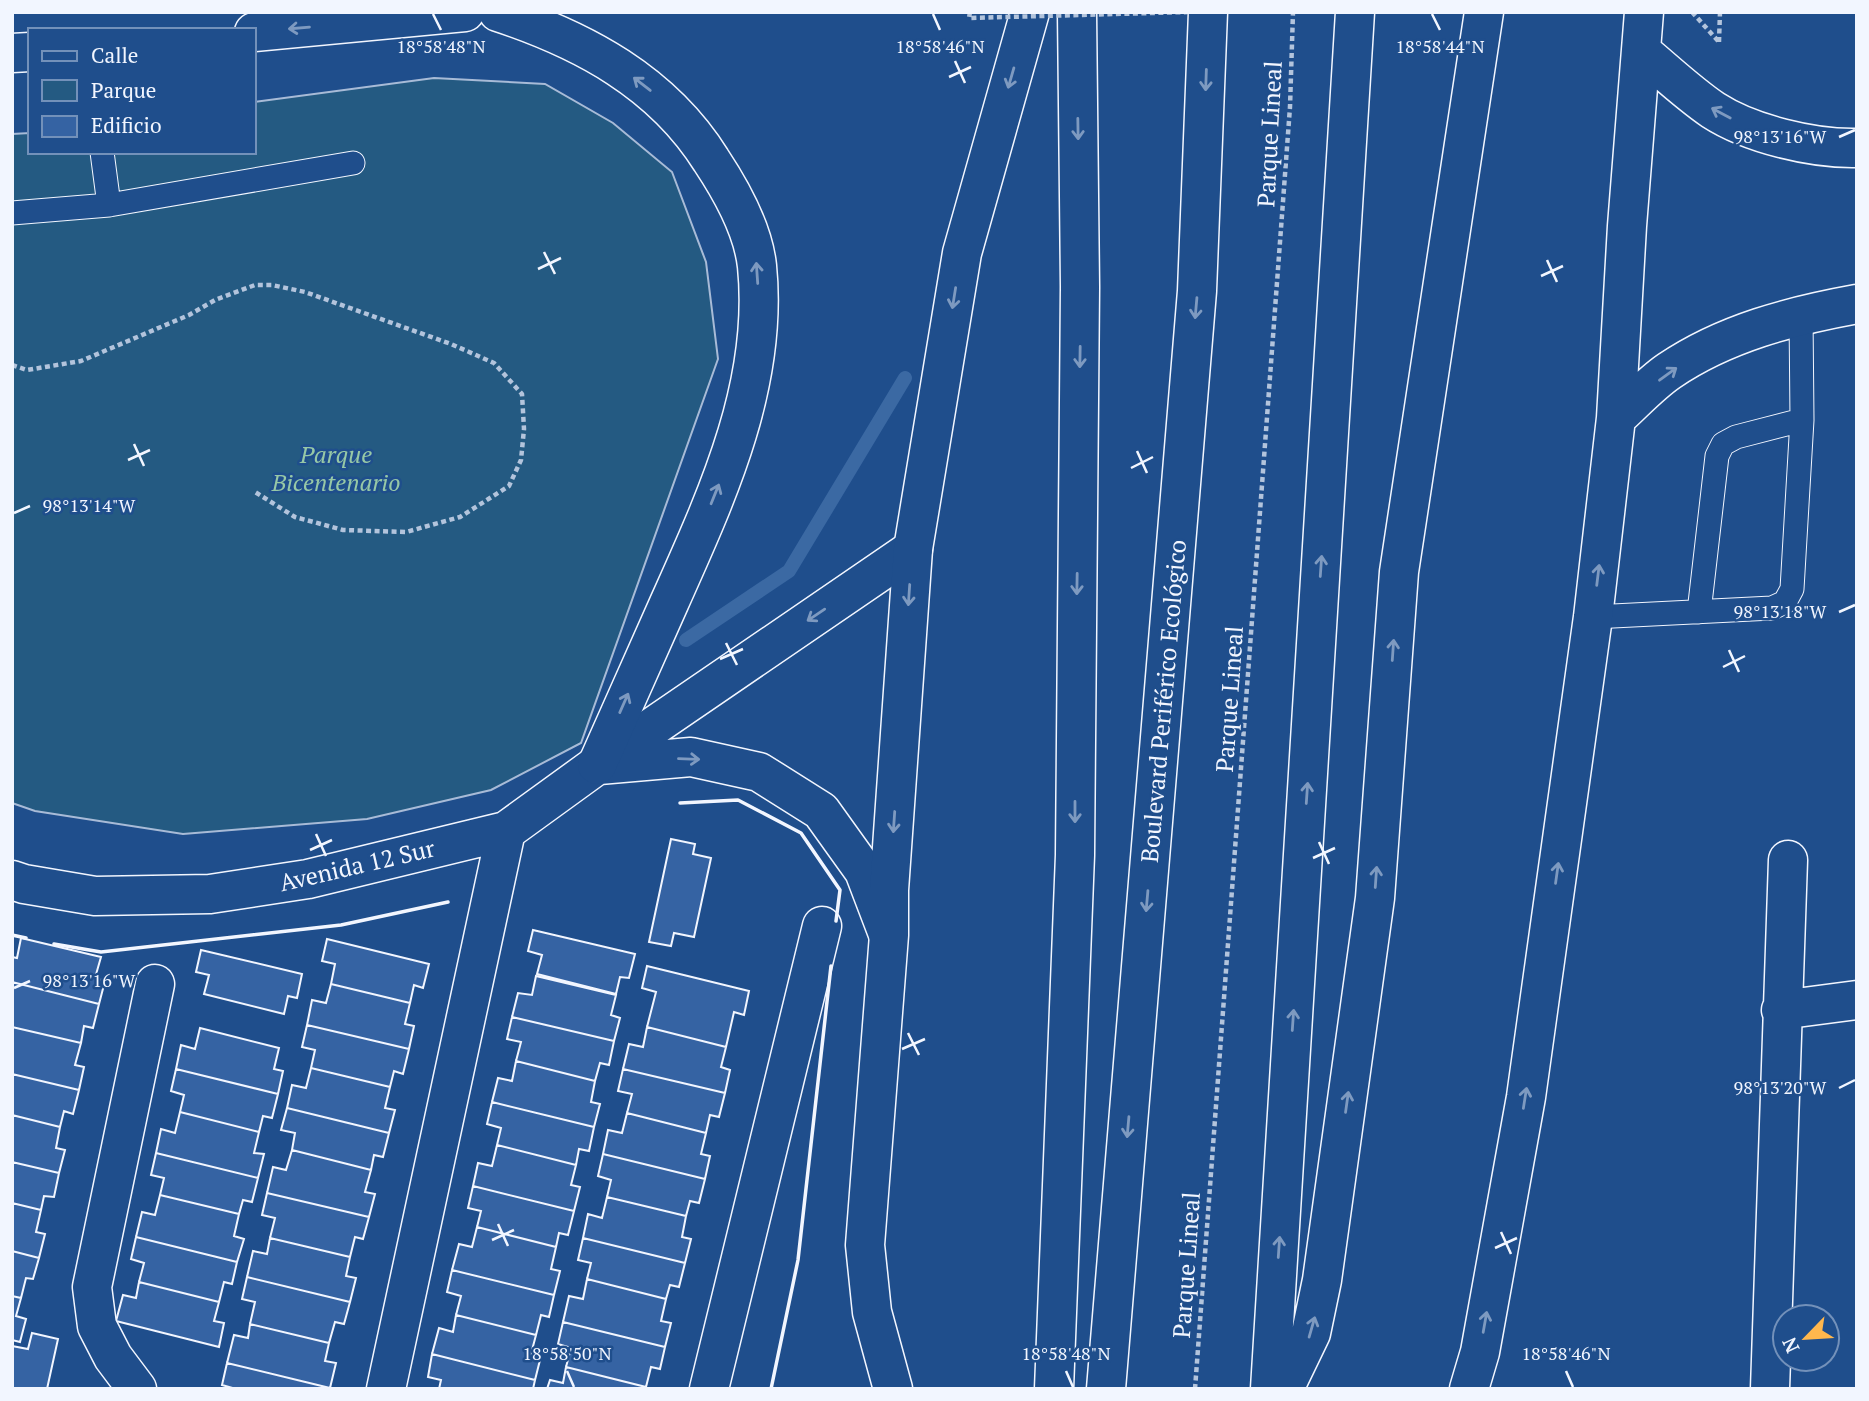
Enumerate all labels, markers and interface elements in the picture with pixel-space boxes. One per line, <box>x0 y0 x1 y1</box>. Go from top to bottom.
one-way arrow <box>289 22 311 35</box>
legend <box>28 28 256 154</box>
text: 18°58'48"N <box>396 34 486 58</box>
text: 18°58'46"N <box>895 34 985 58</box>
text: 18°58'44"N <box>1395 34 1485 58</box>
text: Calle <box>91 41 138 69</box>
street label: Parque Lineal <box>1249 60 1289 208</box>
one-way arrow <box>1004 67 1017 89</box>
one-way arrow <box>1199 69 1212 92</box>
text: Parque <box>91 76 156 104</box>
one-way arrow <box>633 76 651 91</box>
one-way arrow <box>1712 106 1732 120</box>
text: Edificio <box>91 111 162 139</box>
one-way arrow <box>1072 118 1085 141</box>
text: 98°13'16"W <box>1734 124 1827 148</box>
one-way arrow <box>750 262 763 285</box>
one-way arrow <box>947 286 960 309</box>
one-way arrow <box>1189 296 1202 319</box>
one-way arrow <box>1073 345 1086 368</box>
one-way arrow <box>1658 367 1677 382</box>
park label: Parque Bicentenario <box>271 438 400 498</box>
one-way arrow <box>709 484 722 506</box>
text: 98°13'14"W <box>43 493 136 517</box>
street label: Boulevard Periférico Ecológico <box>1133 538 1193 864</box>
one-way arrow <box>1315 555 1328 578</box>
one-way arrow <box>1591 564 1604 587</box>
one-way arrow <box>1070 573 1084 596</box>
one-way arrow <box>903 584 916 607</box>
text: 98°13'18"W <box>1734 599 1827 623</box>
one-way arrow <box>807 608 826 622</box>
street label: Parque Lineal <box>1208 625 1250 773</box>
one-way arrow <box>1387 639 1400 662</box>
one-way arrow <box>618 693 631 714</box>
one-way arrow <box>677 752 700 765</box>
one-way arrow <box>1301 782 1314 805</box>
one-way arrow <box>1068 800 1082 823</box>
one-way arrow <box>887 811 900 833</box>
street label: Avenida 12 Sur <box>276 831 439 898</box>
one-way arrow <box>1551 862 1564 885</box>
one-way arrow <box>1370 866 1383 889</box>
one-way arrow <box>1140 889 1153 911</box>
text: 98°13'16"W <box>43 968 136 992</box>
one-way arrow <box>1286 1009 1299 1032</box>
text: 98°13'20"W <box>1734 1075 1827 1099</box>
one-way arrow <box>1519 1088 1532 1110</box>
one-way arrow <box>1340 1091 1353 1114</box>
one-way arrow <box>1121 1116 1134 1138</box>
street label: Parque Lineal <box>1165 1191 1207 1339</box>
one-way arrow <box>1272 1236 1285 1259</box>
north arrow <box>1771 1303 1841 1373</box>
one-way arrow <box>1479 1311 1492 1334</box>
one-way arrow <box>1306 1316 1319 1338</box>
text: N <box>1776 1333 1805 1357</box>
text: 18°58'50"N <box>522 1341 612 1365</box>
text: 18°58'48"N <box>1021 1341 1111 1365</box>
text: 18°58'46"N <box>1521 1341 1611 1365</box>

